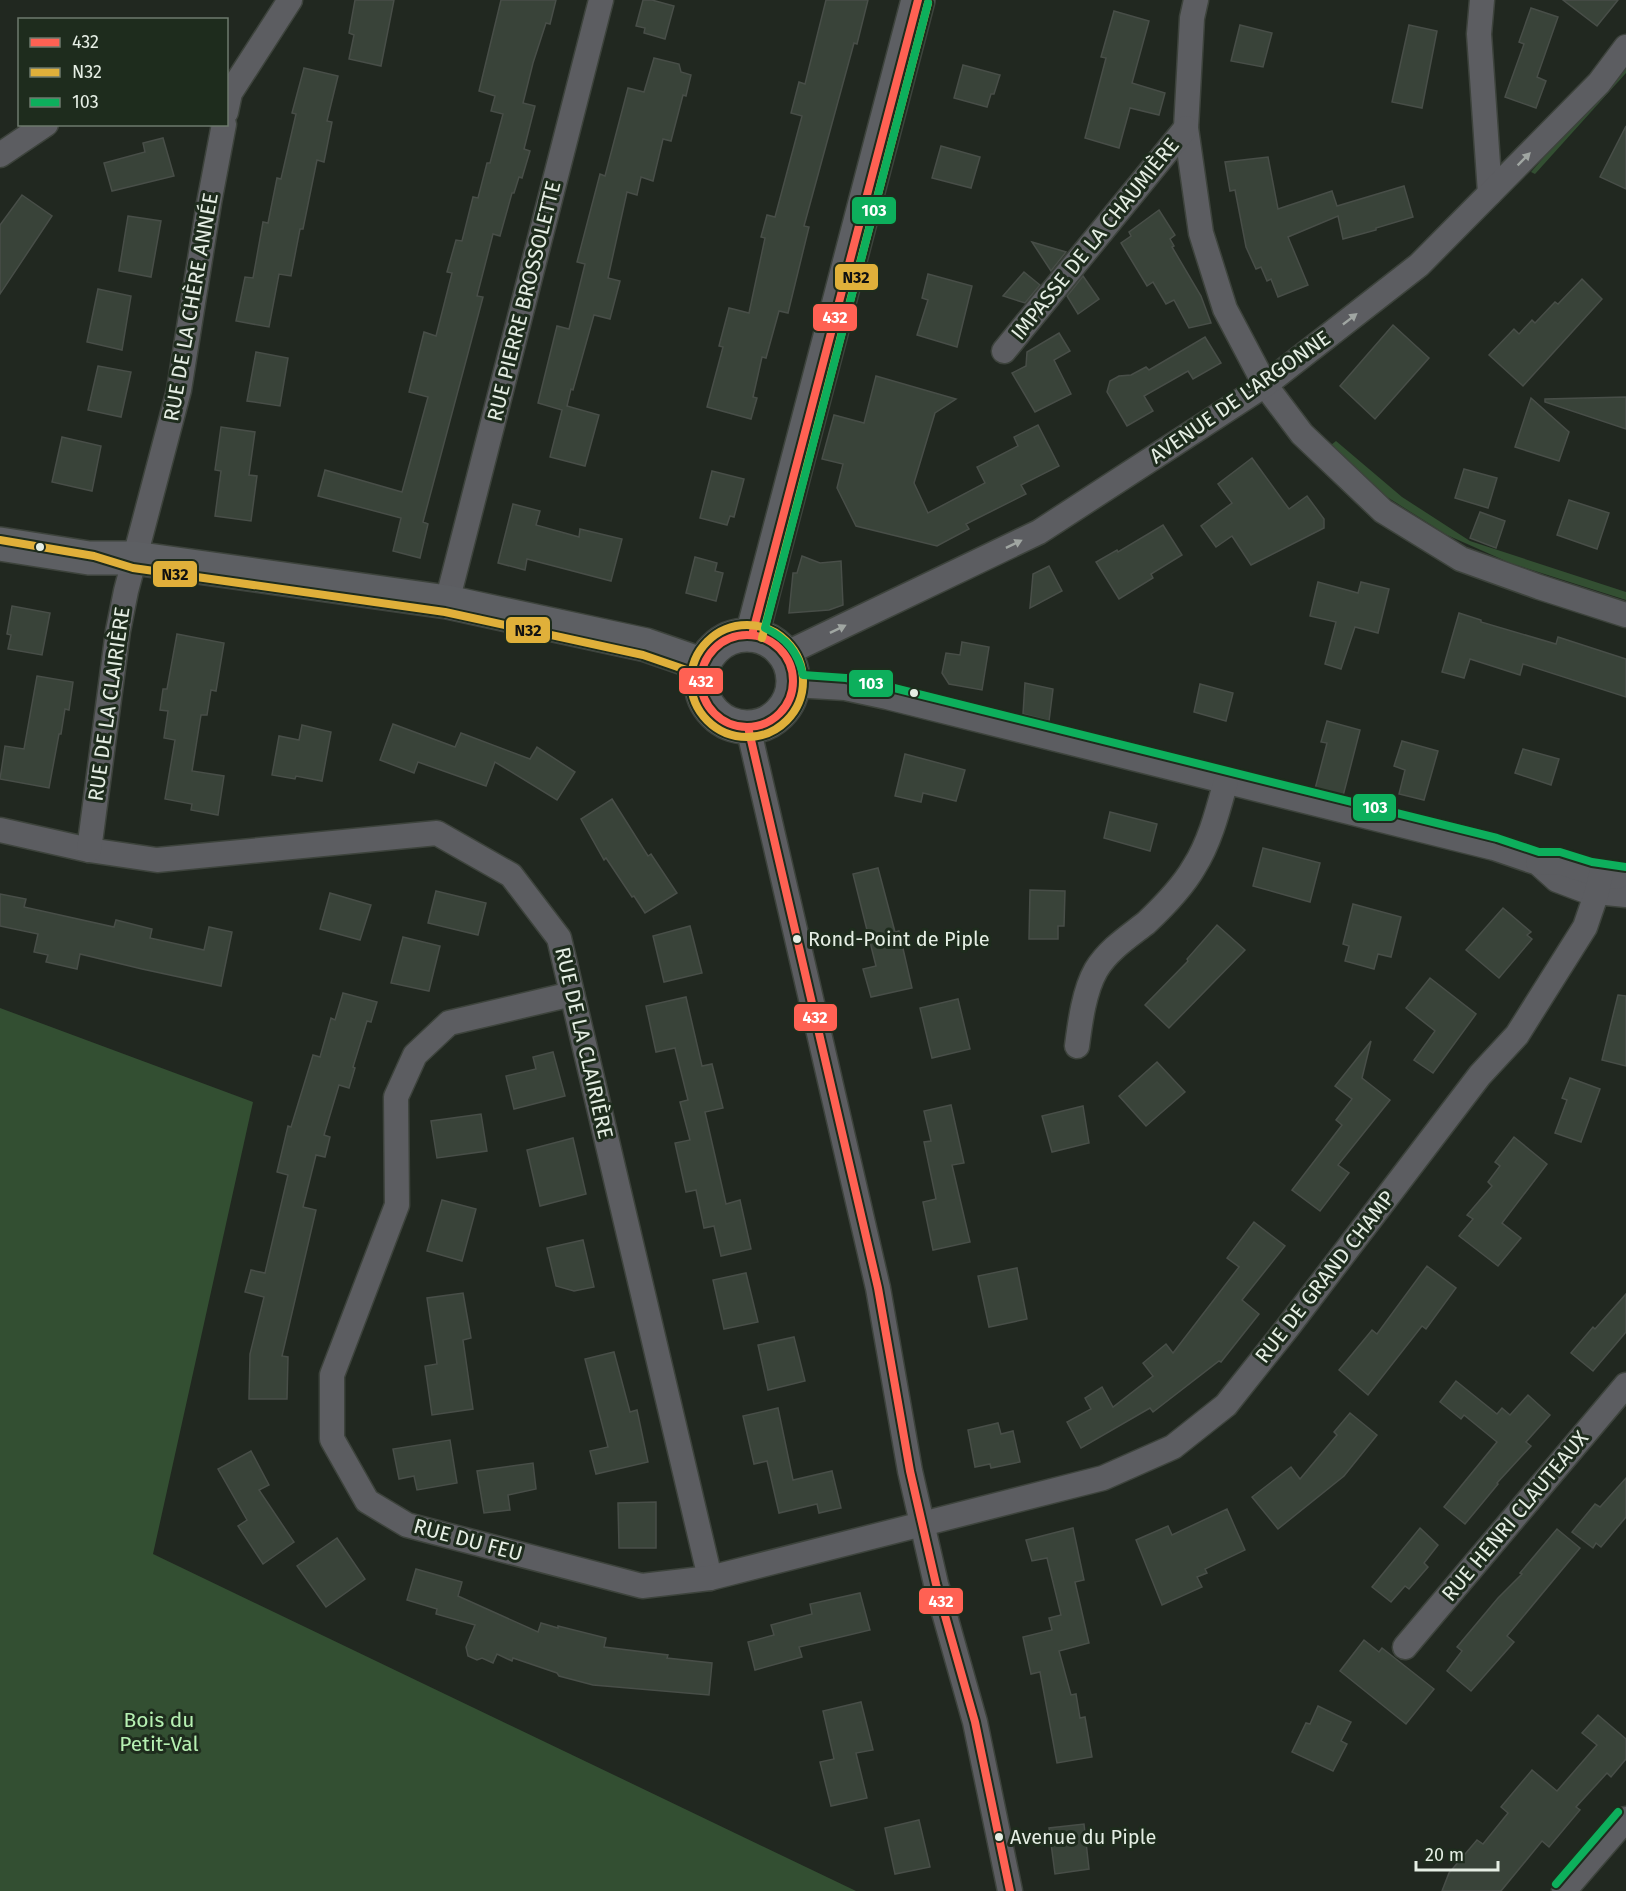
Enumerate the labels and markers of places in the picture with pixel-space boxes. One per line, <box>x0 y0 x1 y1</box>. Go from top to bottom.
unlabelled marker <box>34 541 46 553</box>
unlabelled marker <box>908 687 920 699</box>
place label: Rond-Point de Piple <box>808 927 990 951</box>
marker: Rond-Point de Piple <box>791 933 803 945</box>
place label: Avenue du Piple <box>1010 1825 1156 1849</box>
marker: Avenue du Piple <box>993 1831 1005 1843</box>

